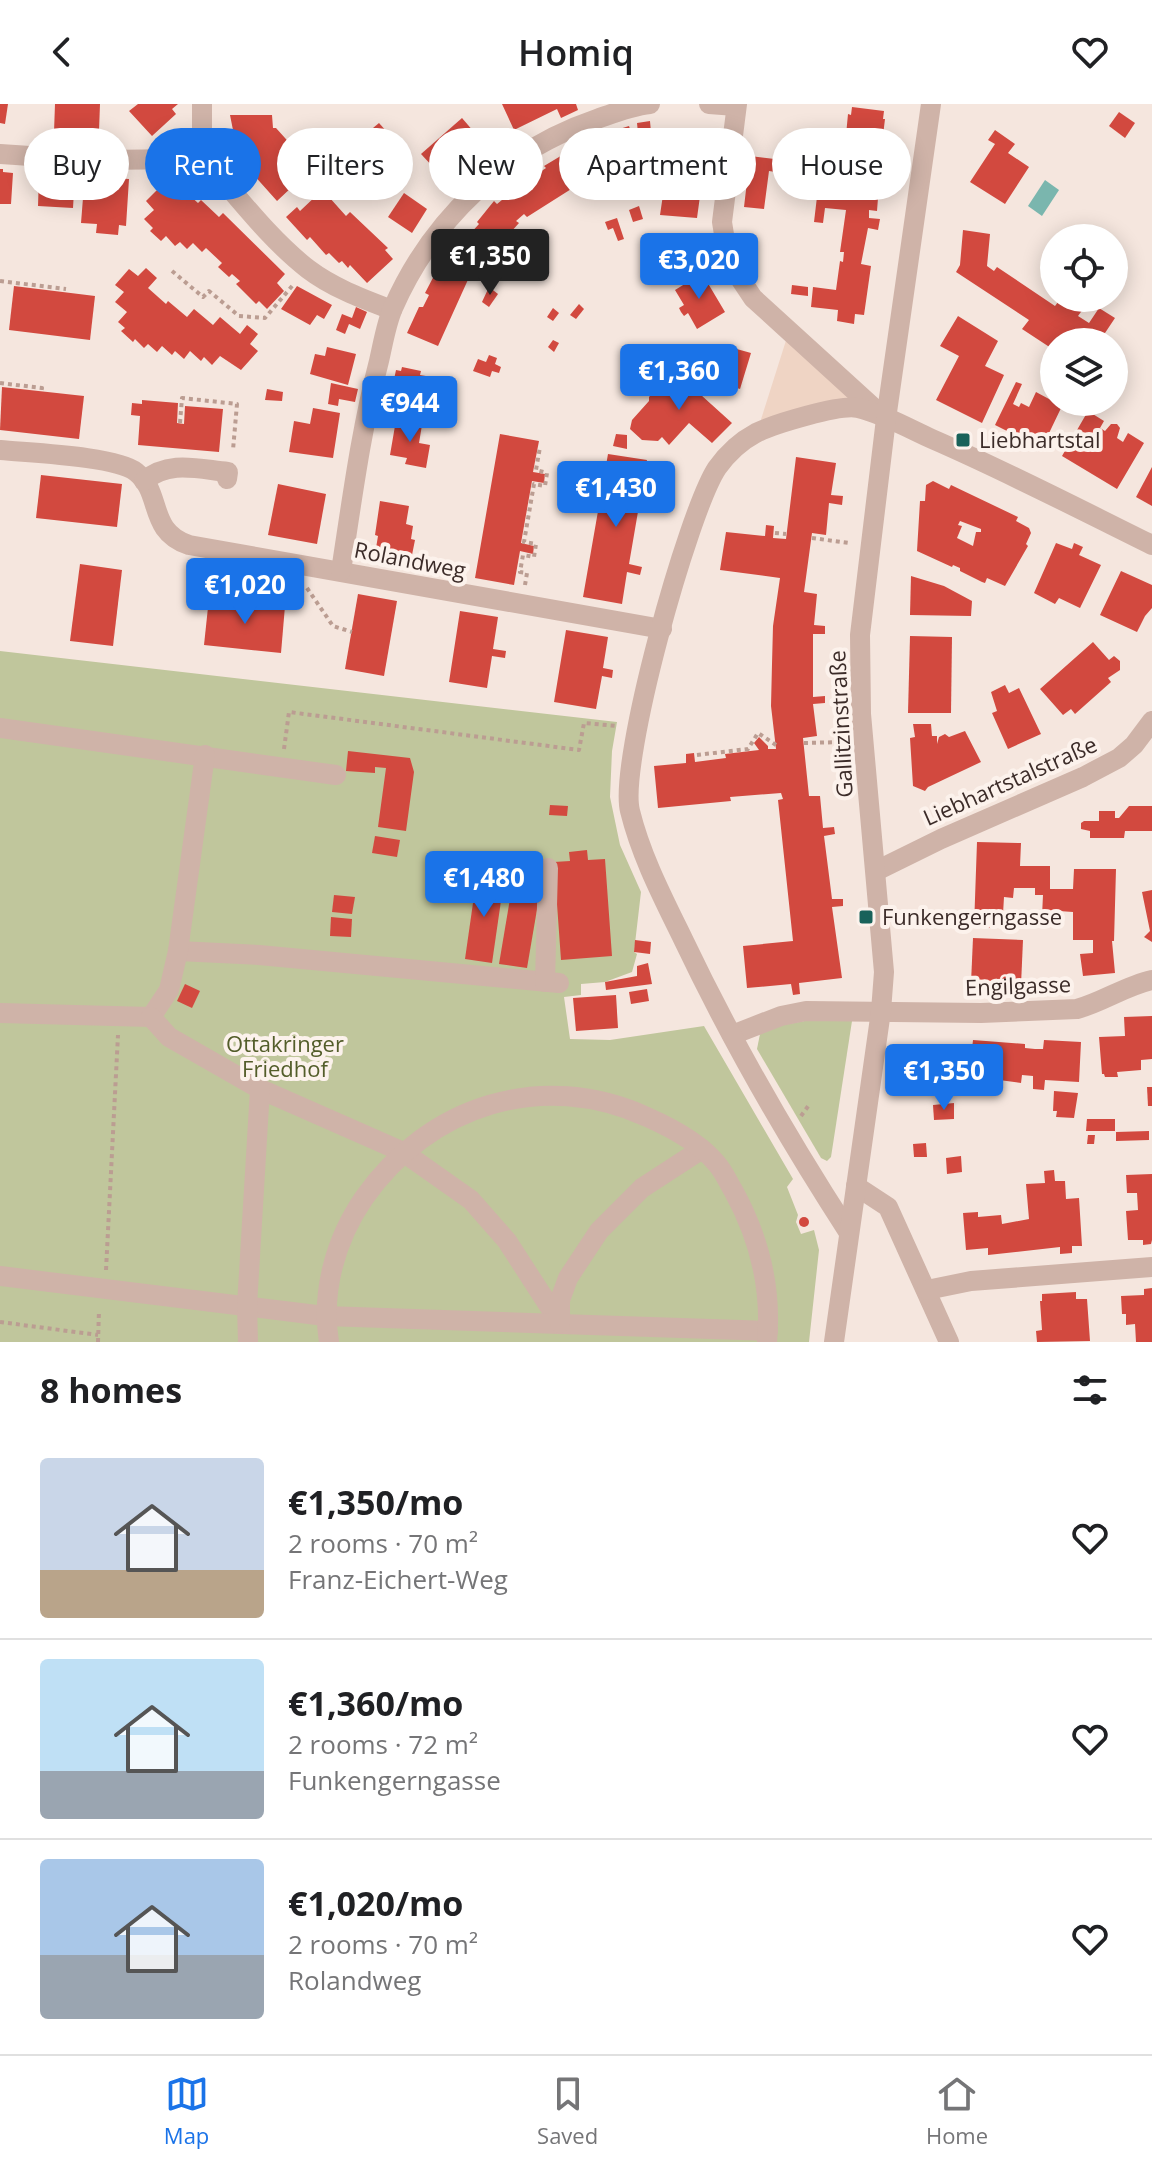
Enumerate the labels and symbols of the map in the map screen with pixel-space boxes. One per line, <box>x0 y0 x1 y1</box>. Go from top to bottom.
pin: €1,350 <box>425 229 555 297</box>
pin: €3,020 <box>634 233 764 301</box>
pin: €1,360 <box>614 344 744 412</box>
pin: €944 <box>363 376 457 444</box>
place label: Liebhartstal <box>979 424 1101 454</box>
marker: Liebhartstal <box>954 431 972 449</box>
pin: €1,430 <box>551 461 681 529</box>
street label: Rolandweg <box>352 534 469 585</box>
pin: €1,020 <box>180 558 310 626</box>
street label: Gallitzinstraße <box>821 650 859 799</box>
street label: Liebhartstalstraße <box>918 728 1101 832</box>
pin: €1,480 <box>419 851 549 919</box>
place label: Funkengerngasse <box>882 901 1062 931</box>
marker: Funkengerngasse <box>857 908 875 926</box>
street label: Engilgasse <box>964 968 1072 1002</box>
park label: Ottakringer Friedhof <box>226 1028 344 1083</box>
pin: €1,350 <box>879 1044 1009 1112</box>

